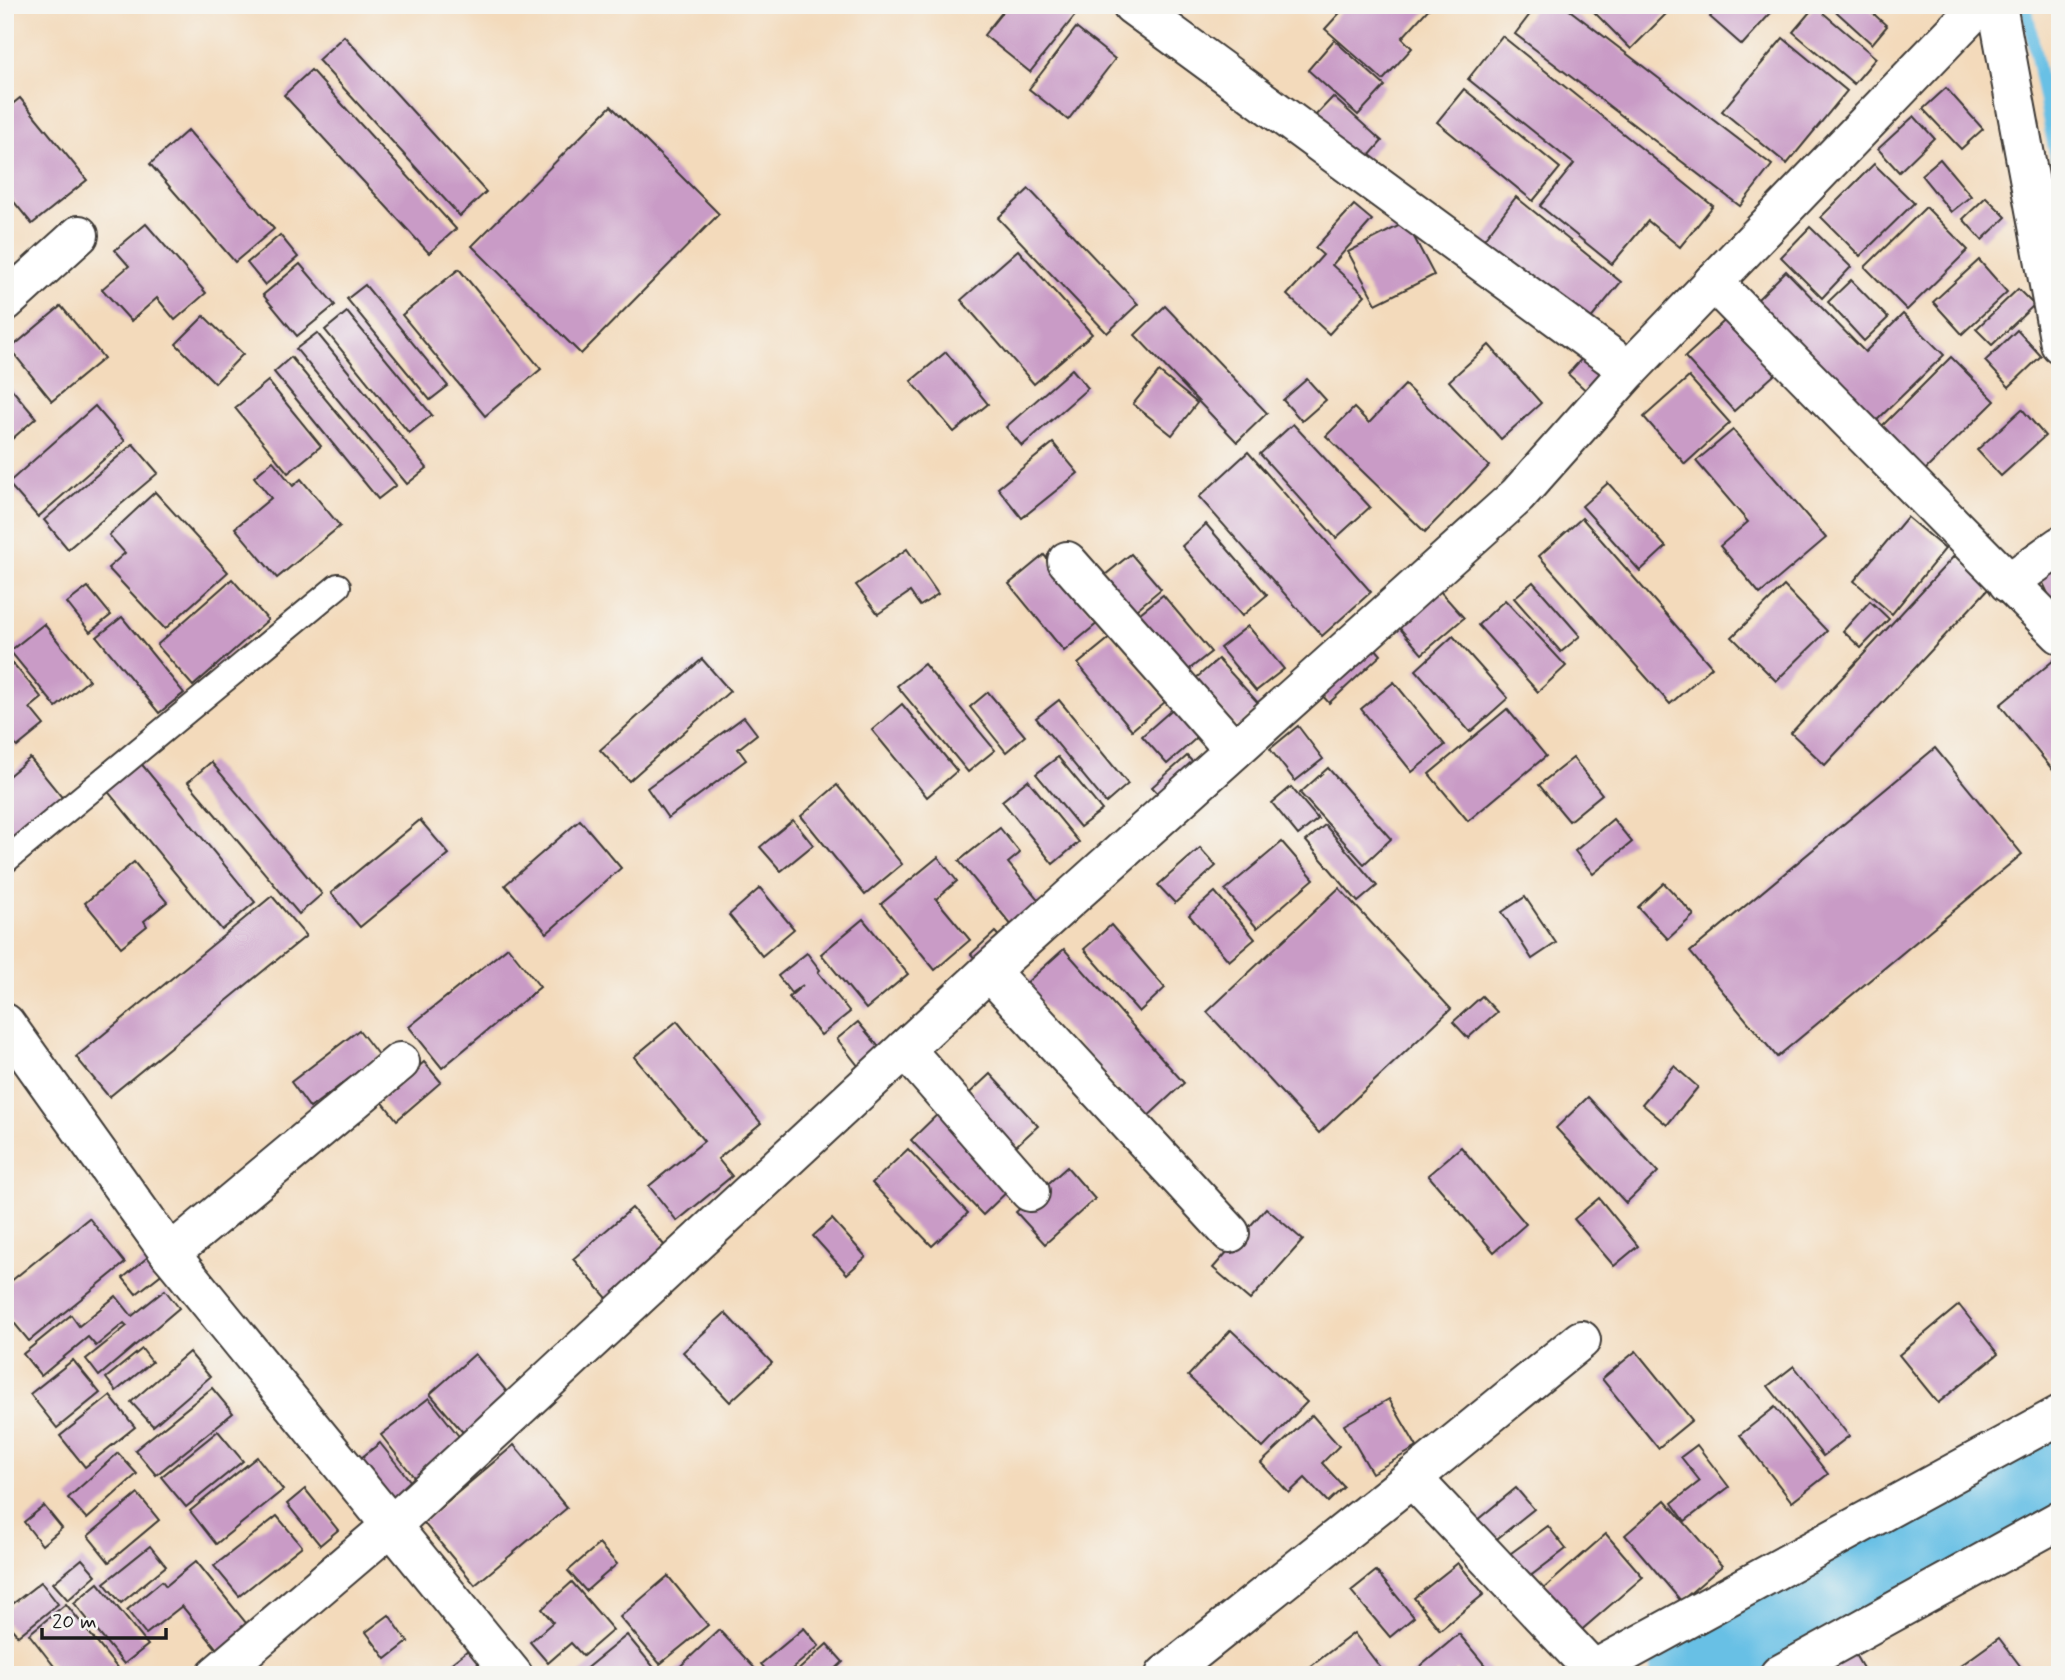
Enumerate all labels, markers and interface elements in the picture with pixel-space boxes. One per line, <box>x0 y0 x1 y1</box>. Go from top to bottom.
scale bar <box>42 1596 166 1640</box>
text: 20 m <box>52 1608 97 1636</box>

